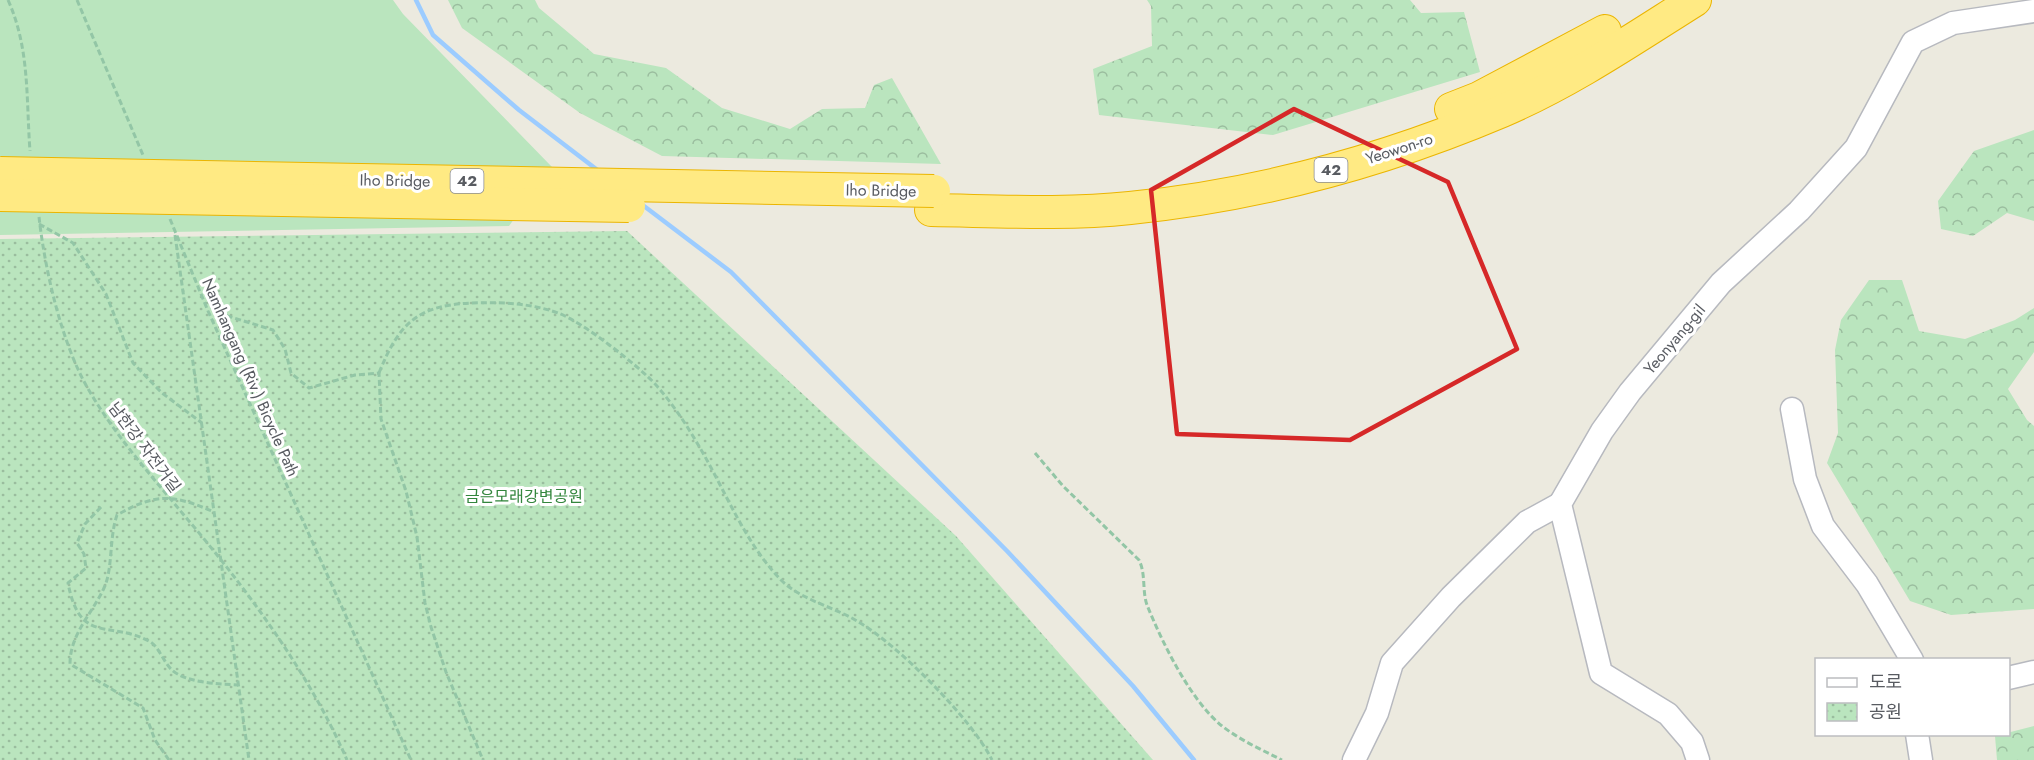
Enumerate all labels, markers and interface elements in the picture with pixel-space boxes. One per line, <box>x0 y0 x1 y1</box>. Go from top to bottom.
street label: Yeowon-ro <box>1363 127 1436 170</box>
road number: 42 <box>1314 158 1348 182</box>
street label: Iho Bridge <box>359 168 431 193</box>
road number: 42 <box>450 169 484 193</box>
street label: Iho Bridge <box>845 178 917 203</box>
street label: Namhangang (Riv.) Bicycle Path <box>196 274 305 480</box>
street label: Yeonyang-gil <box>1638 299 1711 379</box>
street label: 남한강 자전거길 <box>103 397 186 497</box>
park label: 금은모래강변공원 <box>465 485 583 508</box>
legend <box>1815 658 2010 736</box>
text: 도로 <box>1869 669 1902 695</box>
text: 공원 <box>1869 699 1902 725</box>

